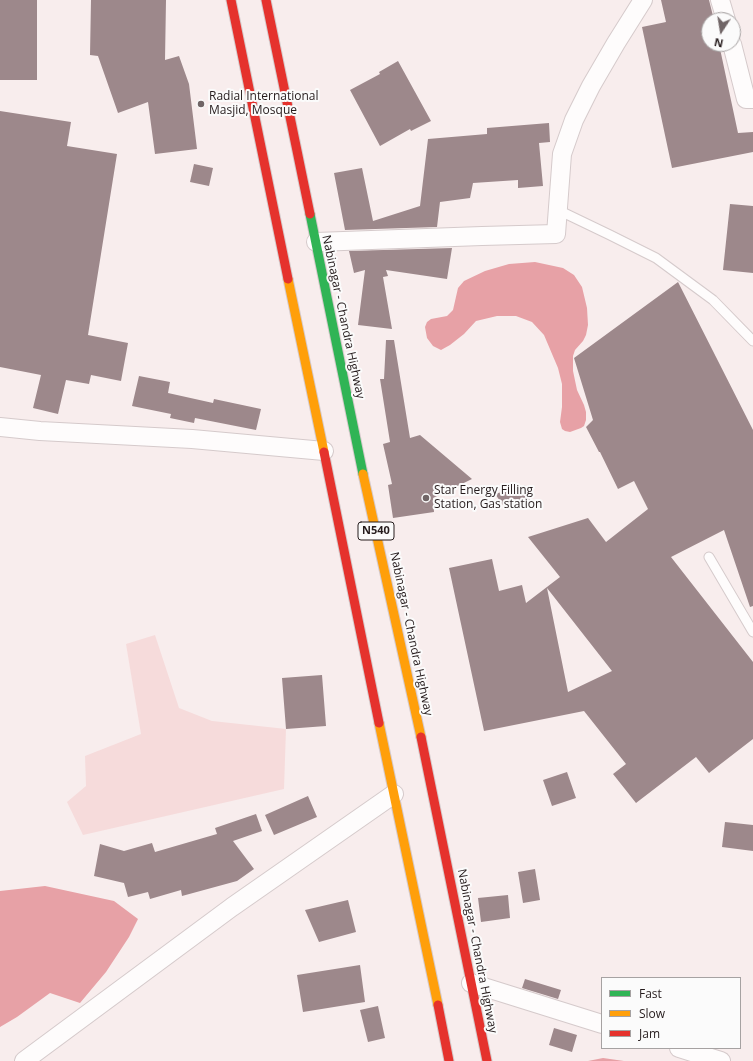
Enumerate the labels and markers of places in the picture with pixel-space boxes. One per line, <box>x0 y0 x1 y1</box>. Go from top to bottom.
place label: Radial International Masjid, Mosque <box>209 90 318 118</box>
marker: Radial International Masjid, Mosque <box>196 99 206 109</box>
place label: Star Energy Filling Station, Gas station <box>434 484 542 512</box>
marker: Star Energy Filling Station, Gas station <box>421 493 431 503</box>

